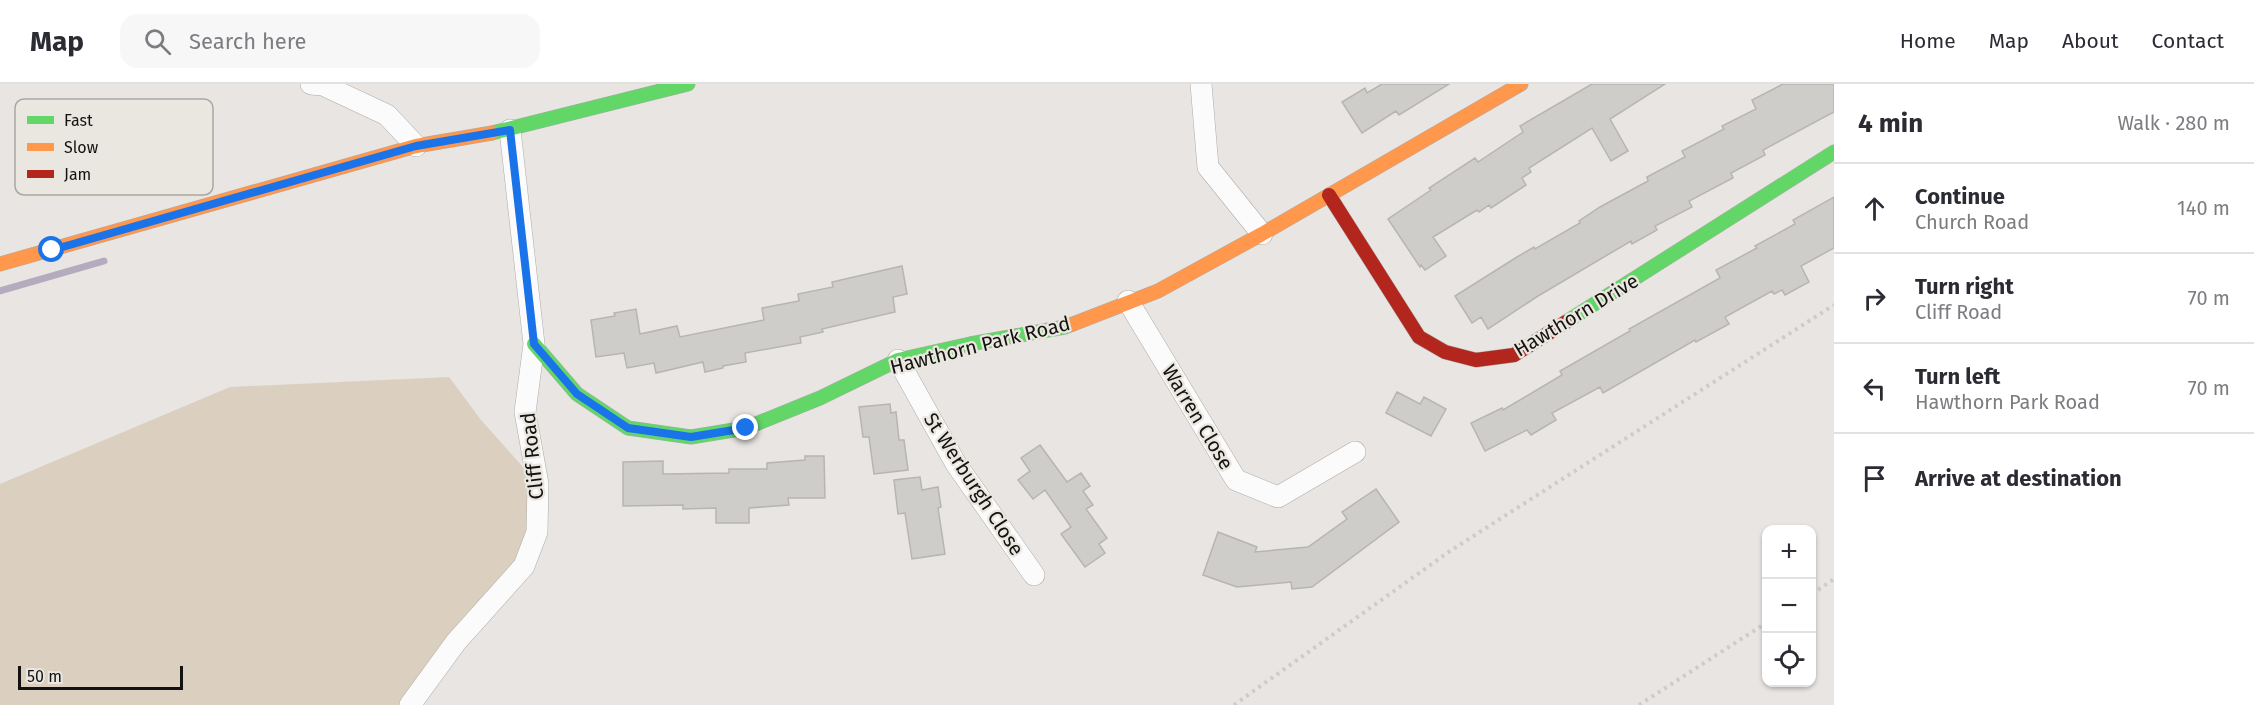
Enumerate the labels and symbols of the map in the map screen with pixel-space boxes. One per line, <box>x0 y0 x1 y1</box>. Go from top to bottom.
legend <box>15 99 213 195</box>
text: Fast <box>64 111 93 130</box>
text: Slow <box>64 138 99 157</box>
text: Jam <box>64 165 91 184</box>
route start <box>38 236 64 262</box>
street label: Hawthorn Drive <box>1509 268 1643 362</box>
street label: Hawthorn Park Road <box>887 311 1073 379</box>
street label: Warren Close <box>1157 360 1239 474</box>
street label: St Werburgh Close <box>919 408 1029 560</box>
street label: Cliff Road <box>516 411 548 501</box>
route end <box>732 414 758 440</box>
scale bar <box>18 663 183 690</box>

